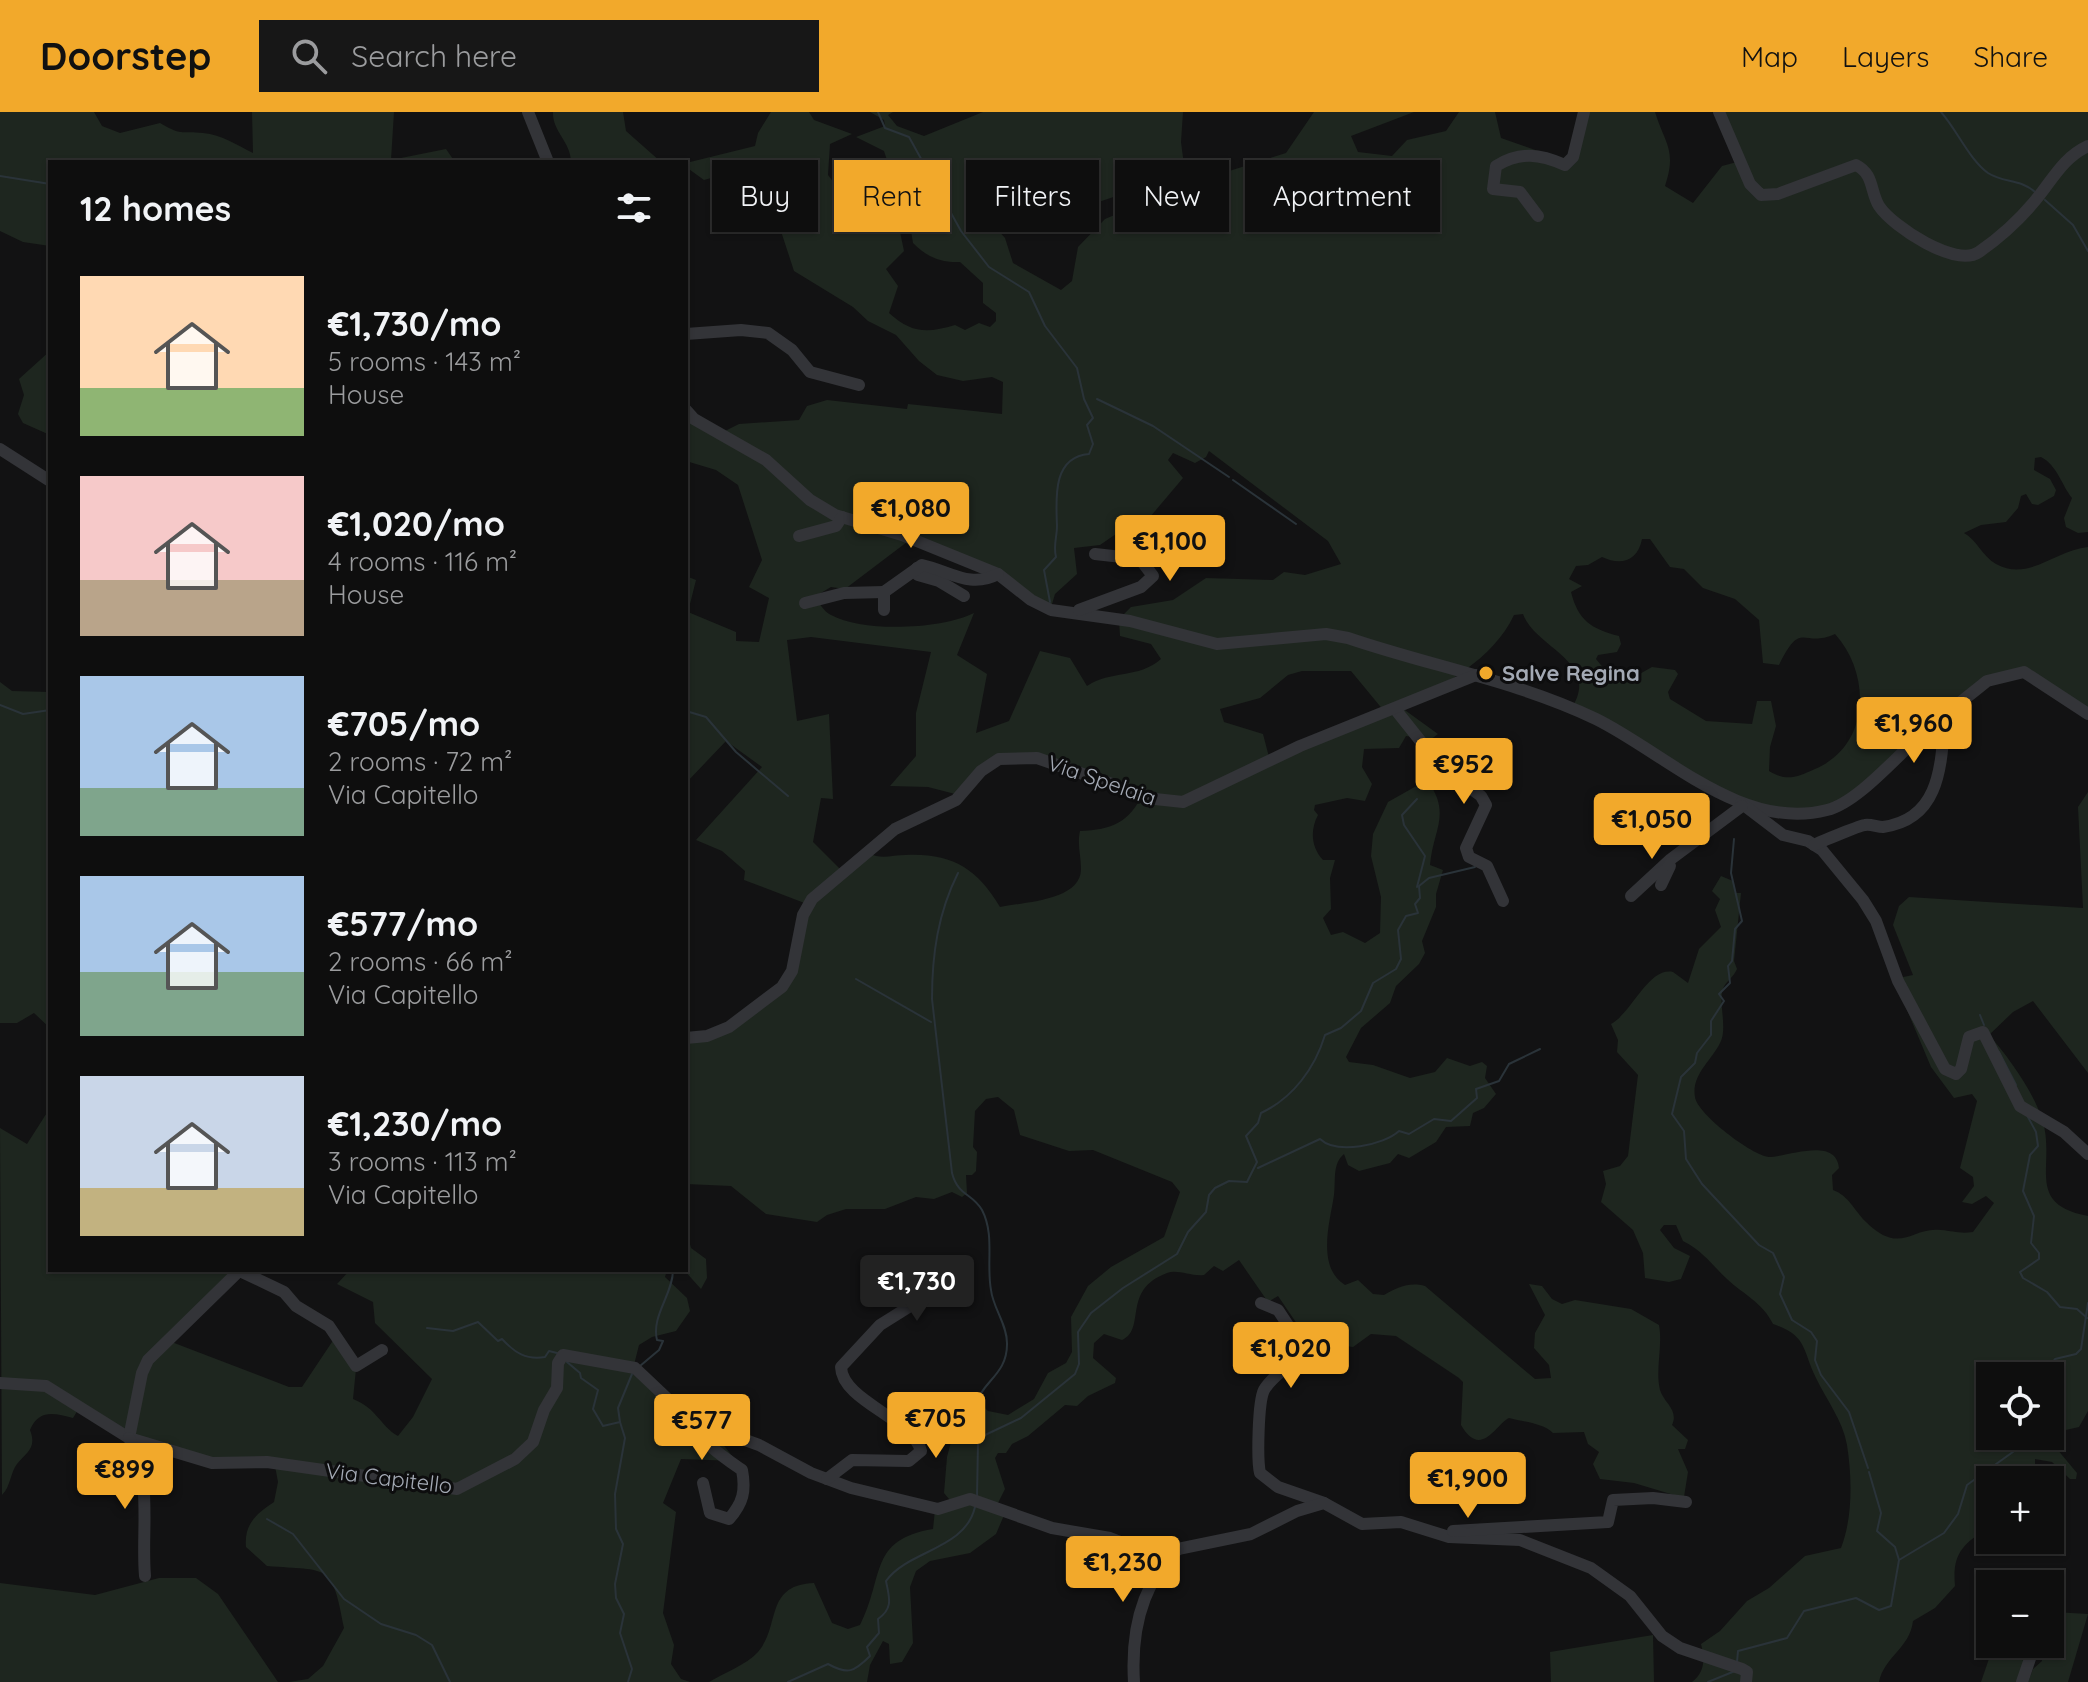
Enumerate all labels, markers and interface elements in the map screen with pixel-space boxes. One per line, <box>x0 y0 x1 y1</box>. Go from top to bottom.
search box <box>259 20 819 92</box>
text: Doorstep <box>40 32 211 80</box>
icon: search <box>287 34 331 78</box>
text: Search here <box>351 37 517 75</box>
text: Map <box>1741 39 1798 74</box>
text: Layers <box>1842 39 1929 74</box>
text: Share <box>1973 39 2048 74</box>
chip: Buy <box>712 160 818 232</box>
chip: Rent <box>834 160 950 232</box>
chip: Filters <box>966 160 1099 232</box>
chip: New <box>1115 160 1229 232</box>
chip: Apartment <box>1245 160 1440 232</box>
icon: filters <box>612 186 656 230</box>
text: 12 homes <box>80 187 231 230</box>
text: €1,730/mo <box>328 302 502 345</box>
icon: home <box>144 308 240 404</box>
text: 5 rooms · 143 m² <box>328 345 521 378</box>
text: House <box>328 378 404 411</box>
pin: €1,080 <box>846 482 976 550</box>
text: €1,080 <box>871 491 951 524</box>
text: €1,020/mo <box>328 502 505 545</box>
icon: home <box>144 508 240 604</box>
pin: €1,100 <box>1105 515 1235 583</box>
text: €1,100 <box>1133 524 1207 557</box>
text: 4 rooms · 116 m² <box>328 545 517 578</box>
text: House <box>328 578 404 611</box>
place label: Salve Regina <box>1502 659 1640 687</box>
marker: Salve Regina <box>1477 664 1495 682</box>
pin: €1,960 <box>1849 697 1979 765</box>
text: €705/mo <box>328 702 480 745</box>
text: €1,960 <box>1875 706 1953 739</box>
icon: home <box>144 708 240 804</box>
pin: €952 <box>1417 738 1511 806</box>
text: 2 rooms · 72 m² <box>328 745 512 778</box>
text: €952 <box>1434 747 1494 780</box>
street label: Via Spelaia <box>1044 748 1160 812</box>
text: Via Capitello <box>328 778 479 811</box>
pin: €1,050 <box>1587 793 1717 861</box>
text: €1,050 <box>1612 802 1692 835</box>
text: €577/mo <box>328 902 478 945</box>
icon: home <box>144 908 240 1004</box>
text: 2 rooms · 66 m² <box>328 945 513 978</box>
text: Via Capitello <box>328 978 479 1011</box>
text: €1,230/mo <box>328 1102 502 1145</box>
icon: home <box>144 1108 240 1204</box>
text: 3 rooms · 113 m² <box>328 1145 517 1178</box>
text: Via Capitello <box>328 1178 479 1211</box>
pin: €1,730 <box>852 1255 982 1323</box>
text: €1,730 <box>878 1264 956 1297</box>
pin: €1,020 <box>1226 1322 1356 1390</box>
text: €1,020 <box>1251 1331 1331 1364</box>
map controls <box>1976 1362 2064 1658</box>
button: locate <box>1976 1362 2064 1450</box>
pin: €705 <box>889 1392 983 1460</box>
pin: €577 <box>655 1394 749 1462</box>
text: €705 <box>905 1401 967 1434</box>
text: €577 <box>672 1403 732 1436</box>
pin: €899 <box>78 1443 172 1511</box>
text: €899 <box>95 1452 155 1485</box>
pin: €1,900 <box>1403 1452 1533 1520</box>
street label: Via Capitello <box>324 1456 454 1500</box>
text: €1,900 <box>1428 1461 1508 1494</box>
button: + <box>1976 1466 2064 1554</box>
pin: €1,230 <box>1058 1536 1188 1604</box>
text: €1,230 <box>1084 1545 1162 1578</box>
button: − <box>1976 1570 2064 1658</box>

